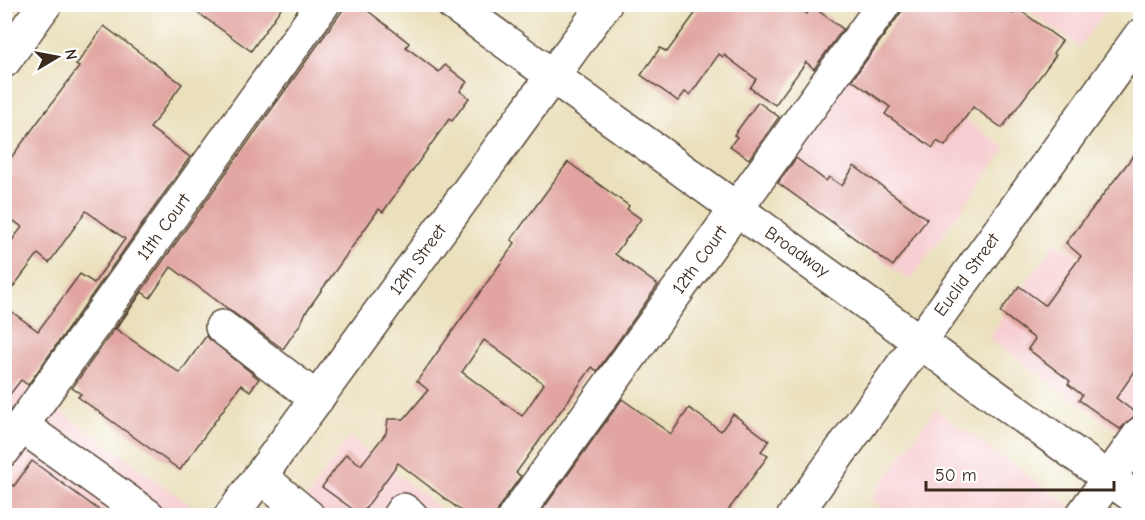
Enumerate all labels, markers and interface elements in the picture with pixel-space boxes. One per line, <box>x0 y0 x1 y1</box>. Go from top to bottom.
north arrow <box>27 27 87 87</box>
text: N <box>61 48 81 61</box>
street label: 11th Court <box>133 189 196 264</box>
street label: 12th Street <box>385 220 451 300</box>
street label: 12th Court <box>668 221 732 298</box>
street label: Broadway <box>761 222 834 282</box>
street label: Euclid Street <box>930 229 1005 321</box>
scale bar <box>926 454 1114 492</box>
text: 50 m <box>935 465 977 486</box>

